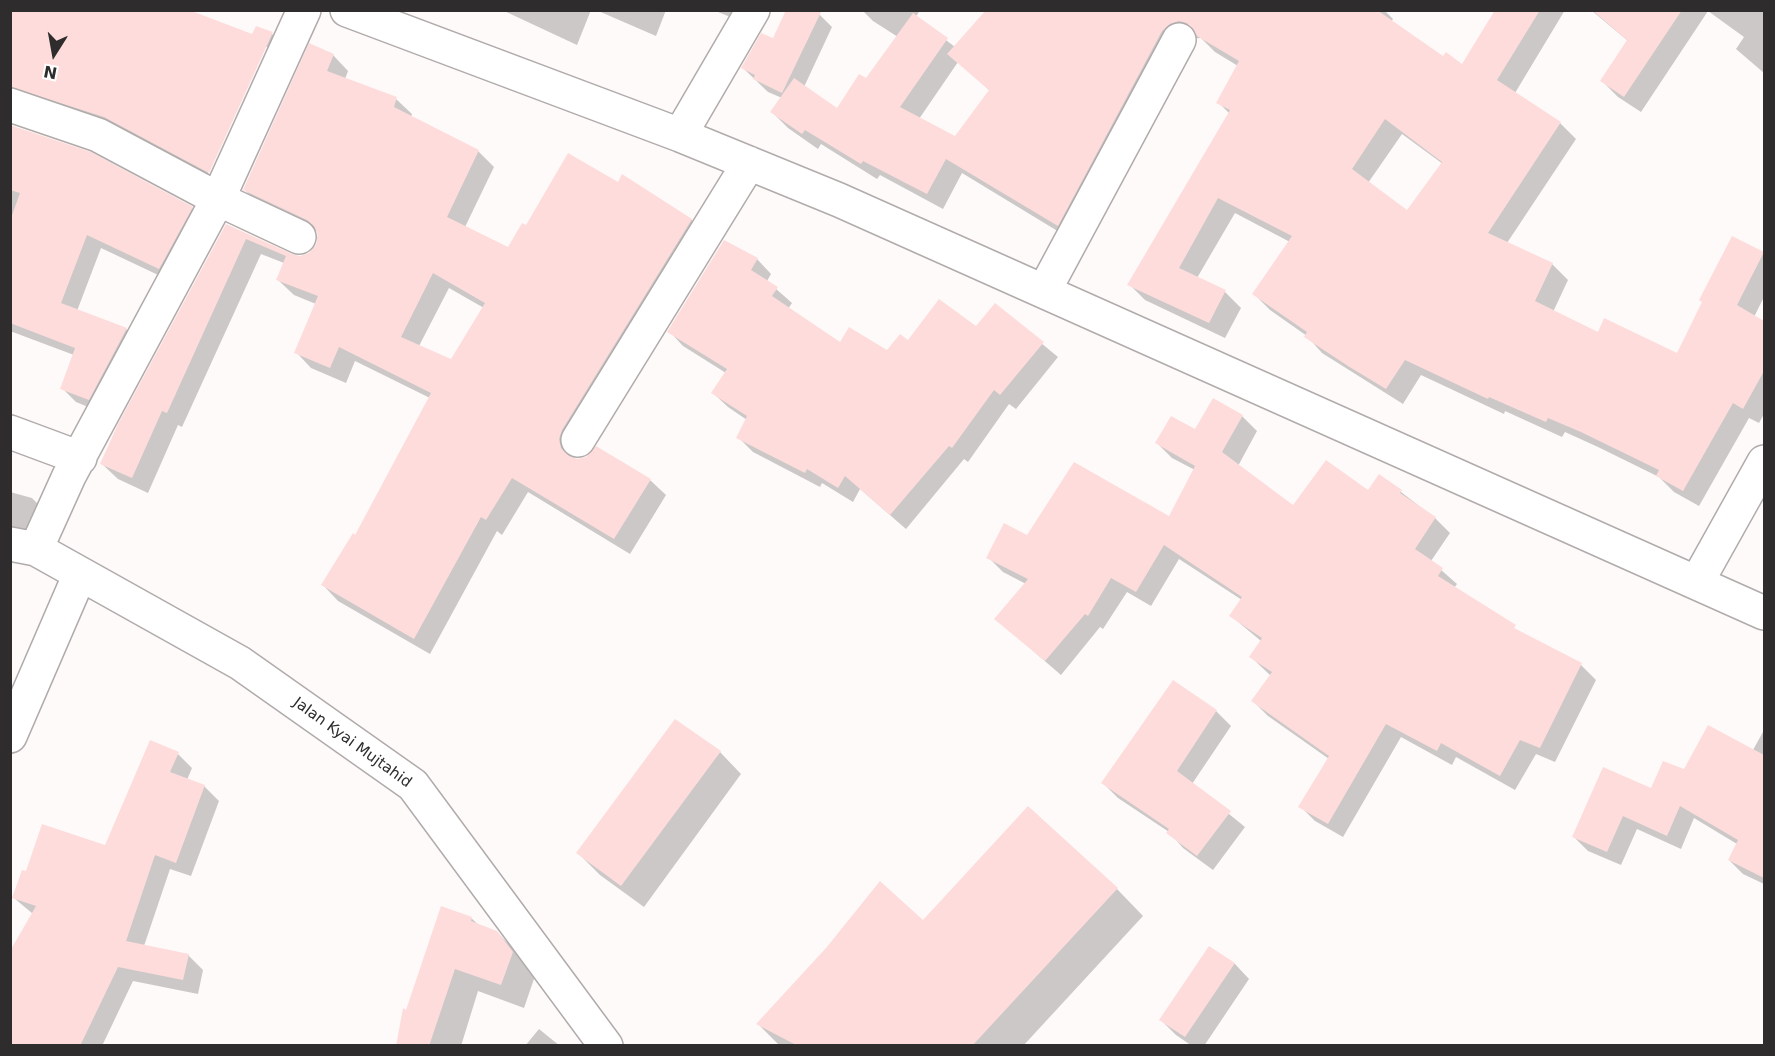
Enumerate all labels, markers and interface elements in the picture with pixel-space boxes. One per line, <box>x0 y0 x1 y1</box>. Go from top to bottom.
north arrow <box>24 24 84 84</box>
text: N <box>42 62 59 83</box>
street label: Jalan Kyai Mujtahid <box>289 694 415 792</box>

